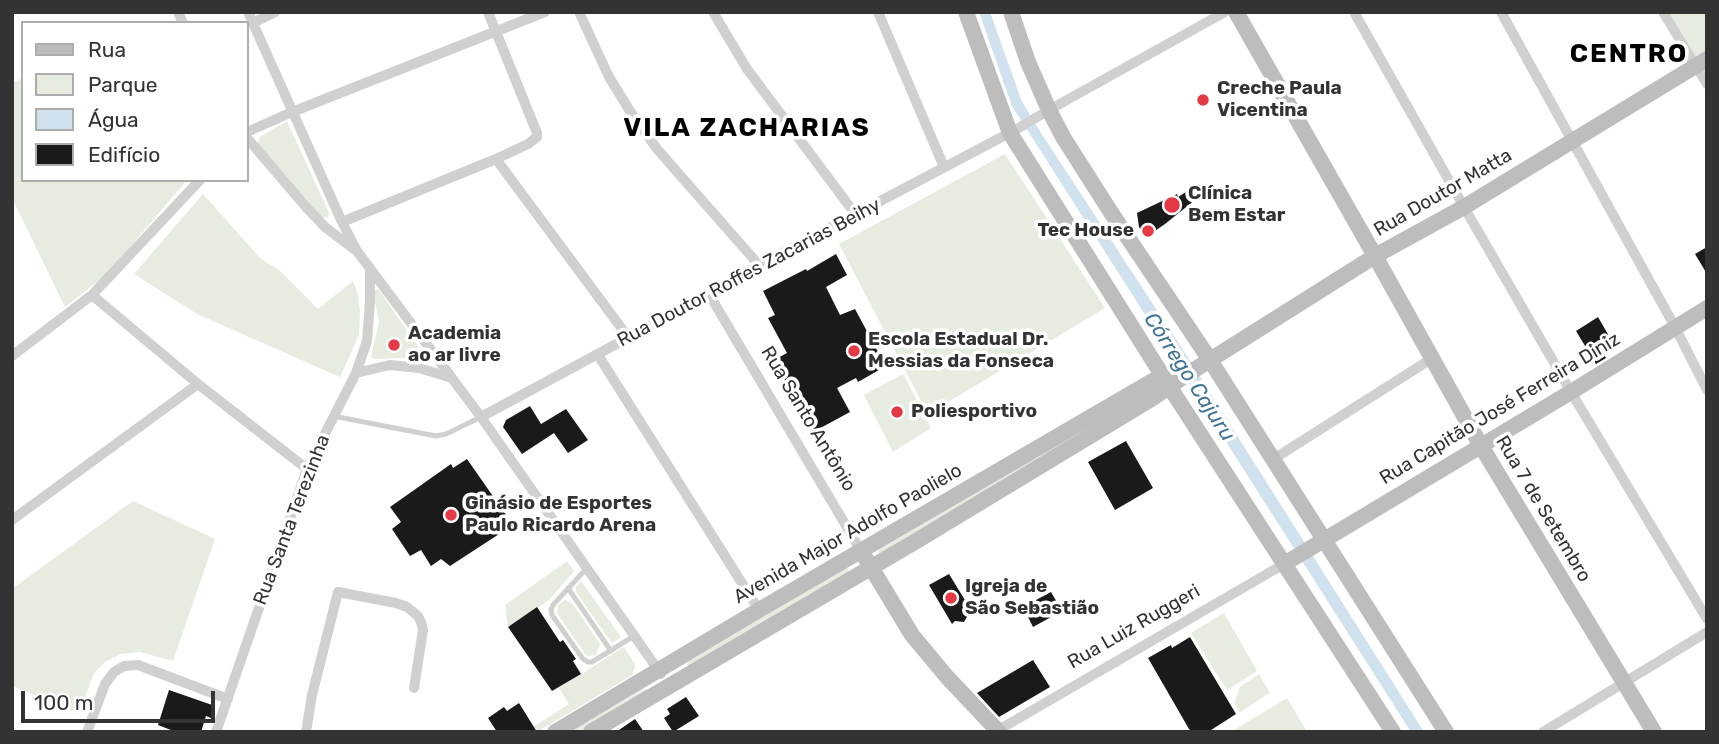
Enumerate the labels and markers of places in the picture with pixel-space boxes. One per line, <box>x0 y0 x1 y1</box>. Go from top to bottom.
place label: Creche Paula Vicentina <box>1217 78 1342 122</box>
marker: Creche Paula Vicentina <box>1195 92 1211 108</box>
place label: Clínica Bem Estar <box>1188 183 1285 227</box>
marker: Clínica Bem Estar <box>1162 195 1182 215</box>
place label: Tec House <box>1037 220 1134 242</box>
marker: Tec House <box>1140 223 1156 239</box>
place label: Academia ao ar livre <box>408 323 501 367</box>
place label: Escola Estadual Dr. Messias da Fonseca <box>868 329 1054 373</box>
marker: Academia ao ar livre <box>386 337 402 353</box>
marker: Escola Estadual Dr. Messias da Fonseca <box>846 343 862 359</box>
place label: Poliesportivo <box>911 401 1037 423</box>
marker: Poliesportivo <box>889 404 905 420</box>
place label: Ginásio de Esportes Paulo Ricardo Arena <box>465 493 656 537</box>
marker: Ginásio de Esportes Paulo Ricardo Arena <box>443 507 459 523</box>
place label: Igreja de São Sebastião <box>965 576 1099 620</box>
marker: Igreja de São Sebastião <box>943 590 959 606</box>

